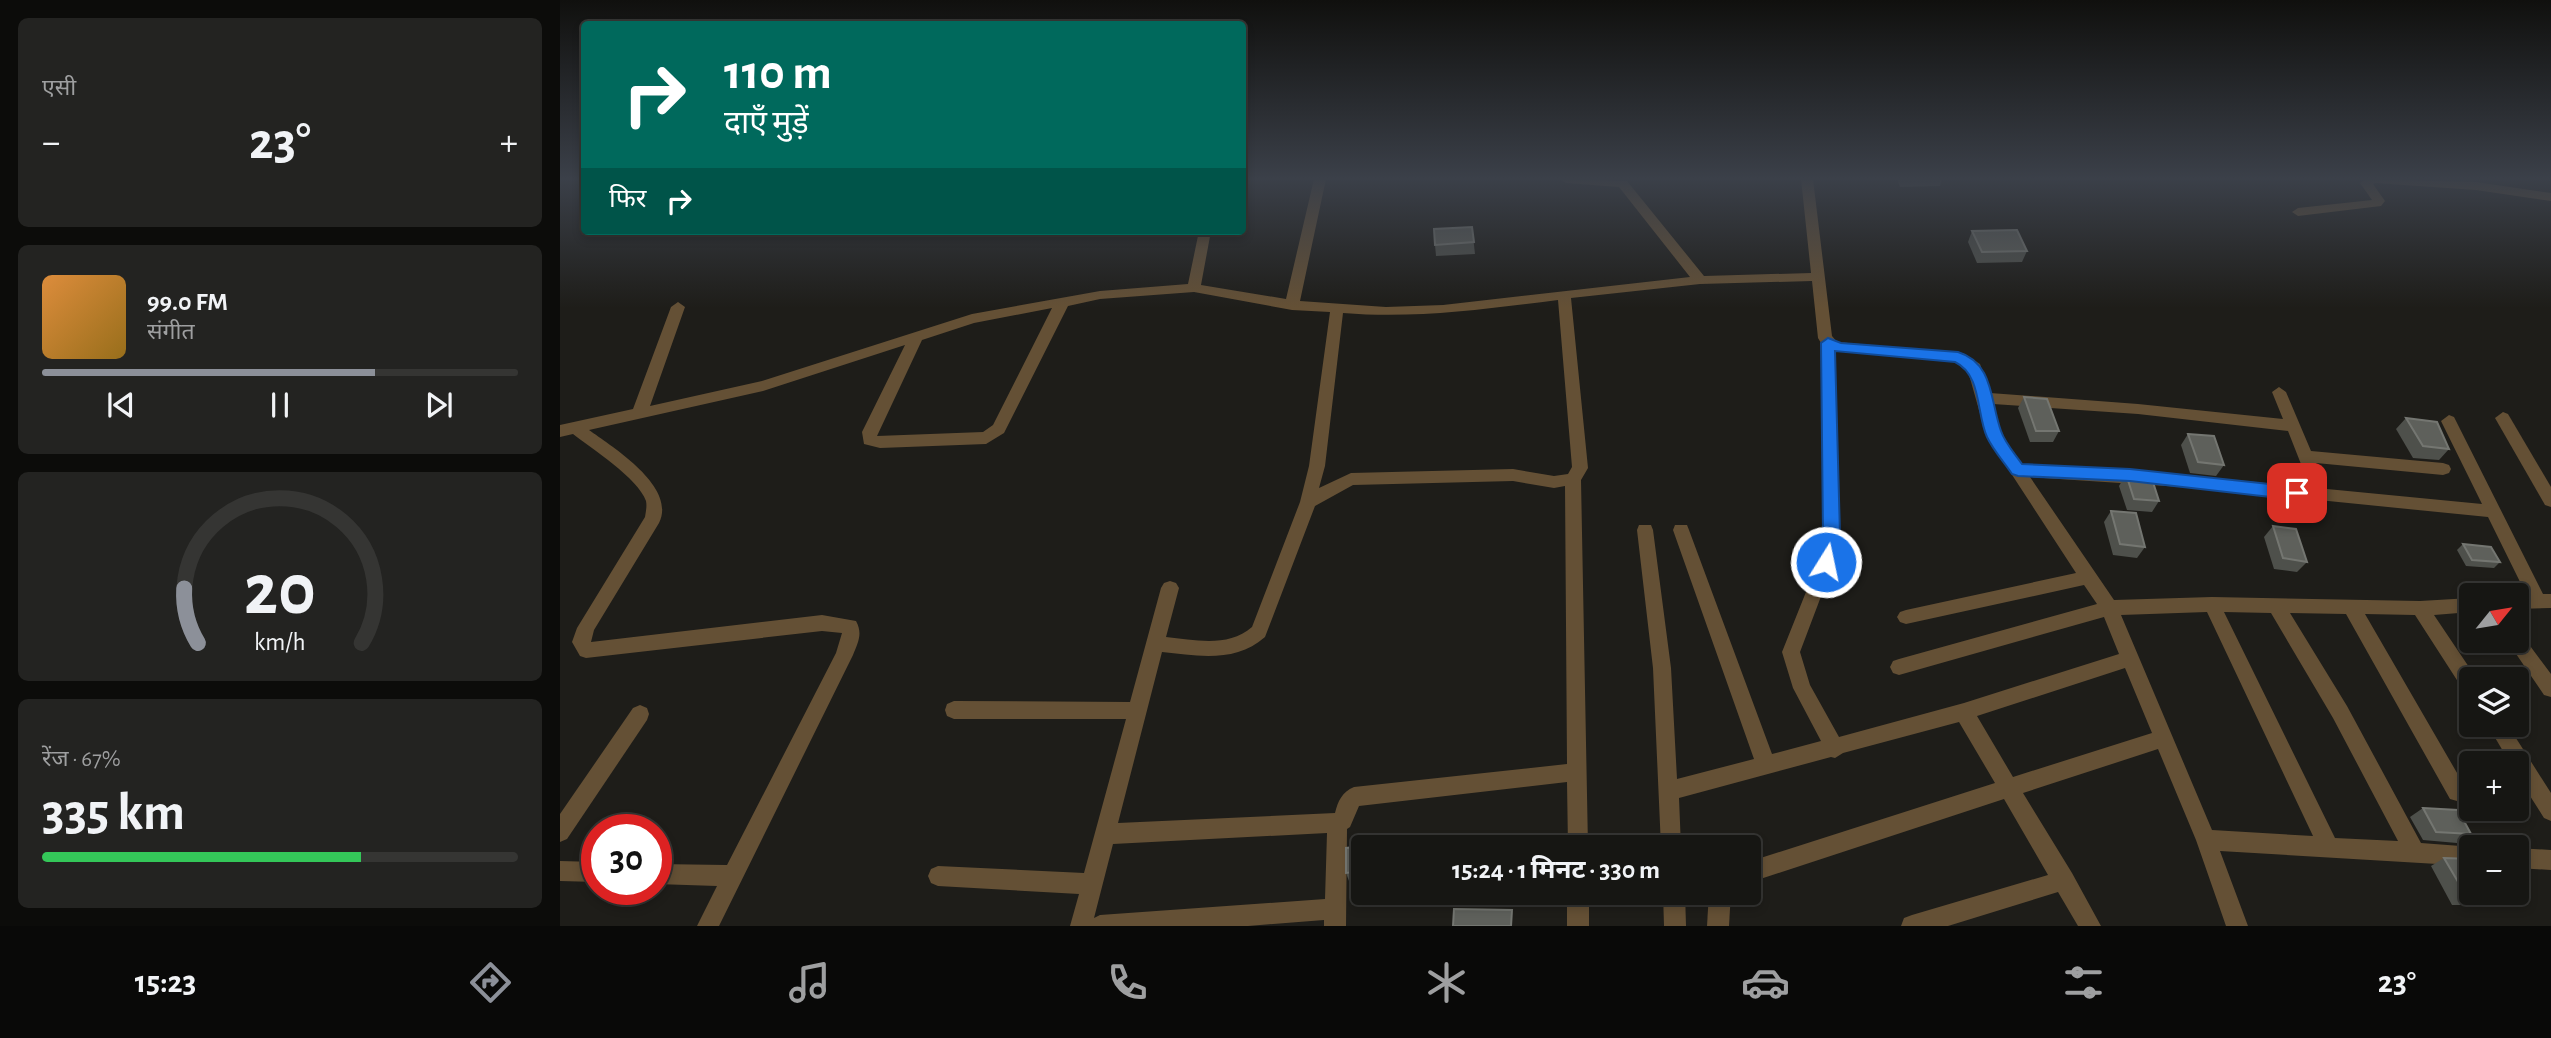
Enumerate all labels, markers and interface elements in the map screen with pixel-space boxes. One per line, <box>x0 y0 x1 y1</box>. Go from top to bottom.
icon: right <box>609 49 700 140</box>
text: 110 m <box>724 49 832 98</box>
text: एसी <box>42 77 76 100</box>
text: दाएँ मुड़ें <box>724 107 809 139</box>
text: 23° <box>249 116 311 168</box>
text: − <box>42 124 60 162</box>
text: + <box>500 124 518 162</box>
icon: right <box>660 182 698 220</box>
text: फिर <box>609 186 646 212</box>
text: 99.0 FM <box>147 289 228 315</box>
text: संगीत <box>147 321 195 344</box>
icon: previous <box>102 386 140 424</box>
icon: pause <box>261 386 299 424</box>
icon: next <box>420 386 458 424</box>
pin <box>2267 463 2327 523</box>
icon: arrive <box>2278 474 2316 512</box>
position arrow <box>1789 525 1863 599</box>
text: 20 <box>244 555 316 628</box>
north arrow <box>2459 583 2529 653</box>
map controls <box>2459 583 2529 905</box>
text: km/h <box>254 629 306 654</box>
button: layers <box>2459 667 2529 737</box>
text: रेंज · 67% <box>42 748 121 771</box>
button: + <box>2459 751 2529 821</box>
text: 335 km <box>42 787 185 839</box>
speed limit sign: 30 <box>581 814 672 905</box>
button: − <box>2459 835 2529 905</box>
text: 15:24 · 1 मिनट · 330 m <box>1452 857 1660 883</box>
icon: directions <box>466 958 515 1007</box>
icon: music <box>785 958 834 1007</box>
icon: phone <box>1103 958 1152 1007</box>
icon: climate <box>1422 958 1471 1007</box>
icon: car <box>1741 958 1790 1007</box>
icon: filters <box>2059 958 2108 1007</box>
text: 15:23 <box>135 966 196 998</box>
text: 23° <box>2378 966 2416 998</box>

